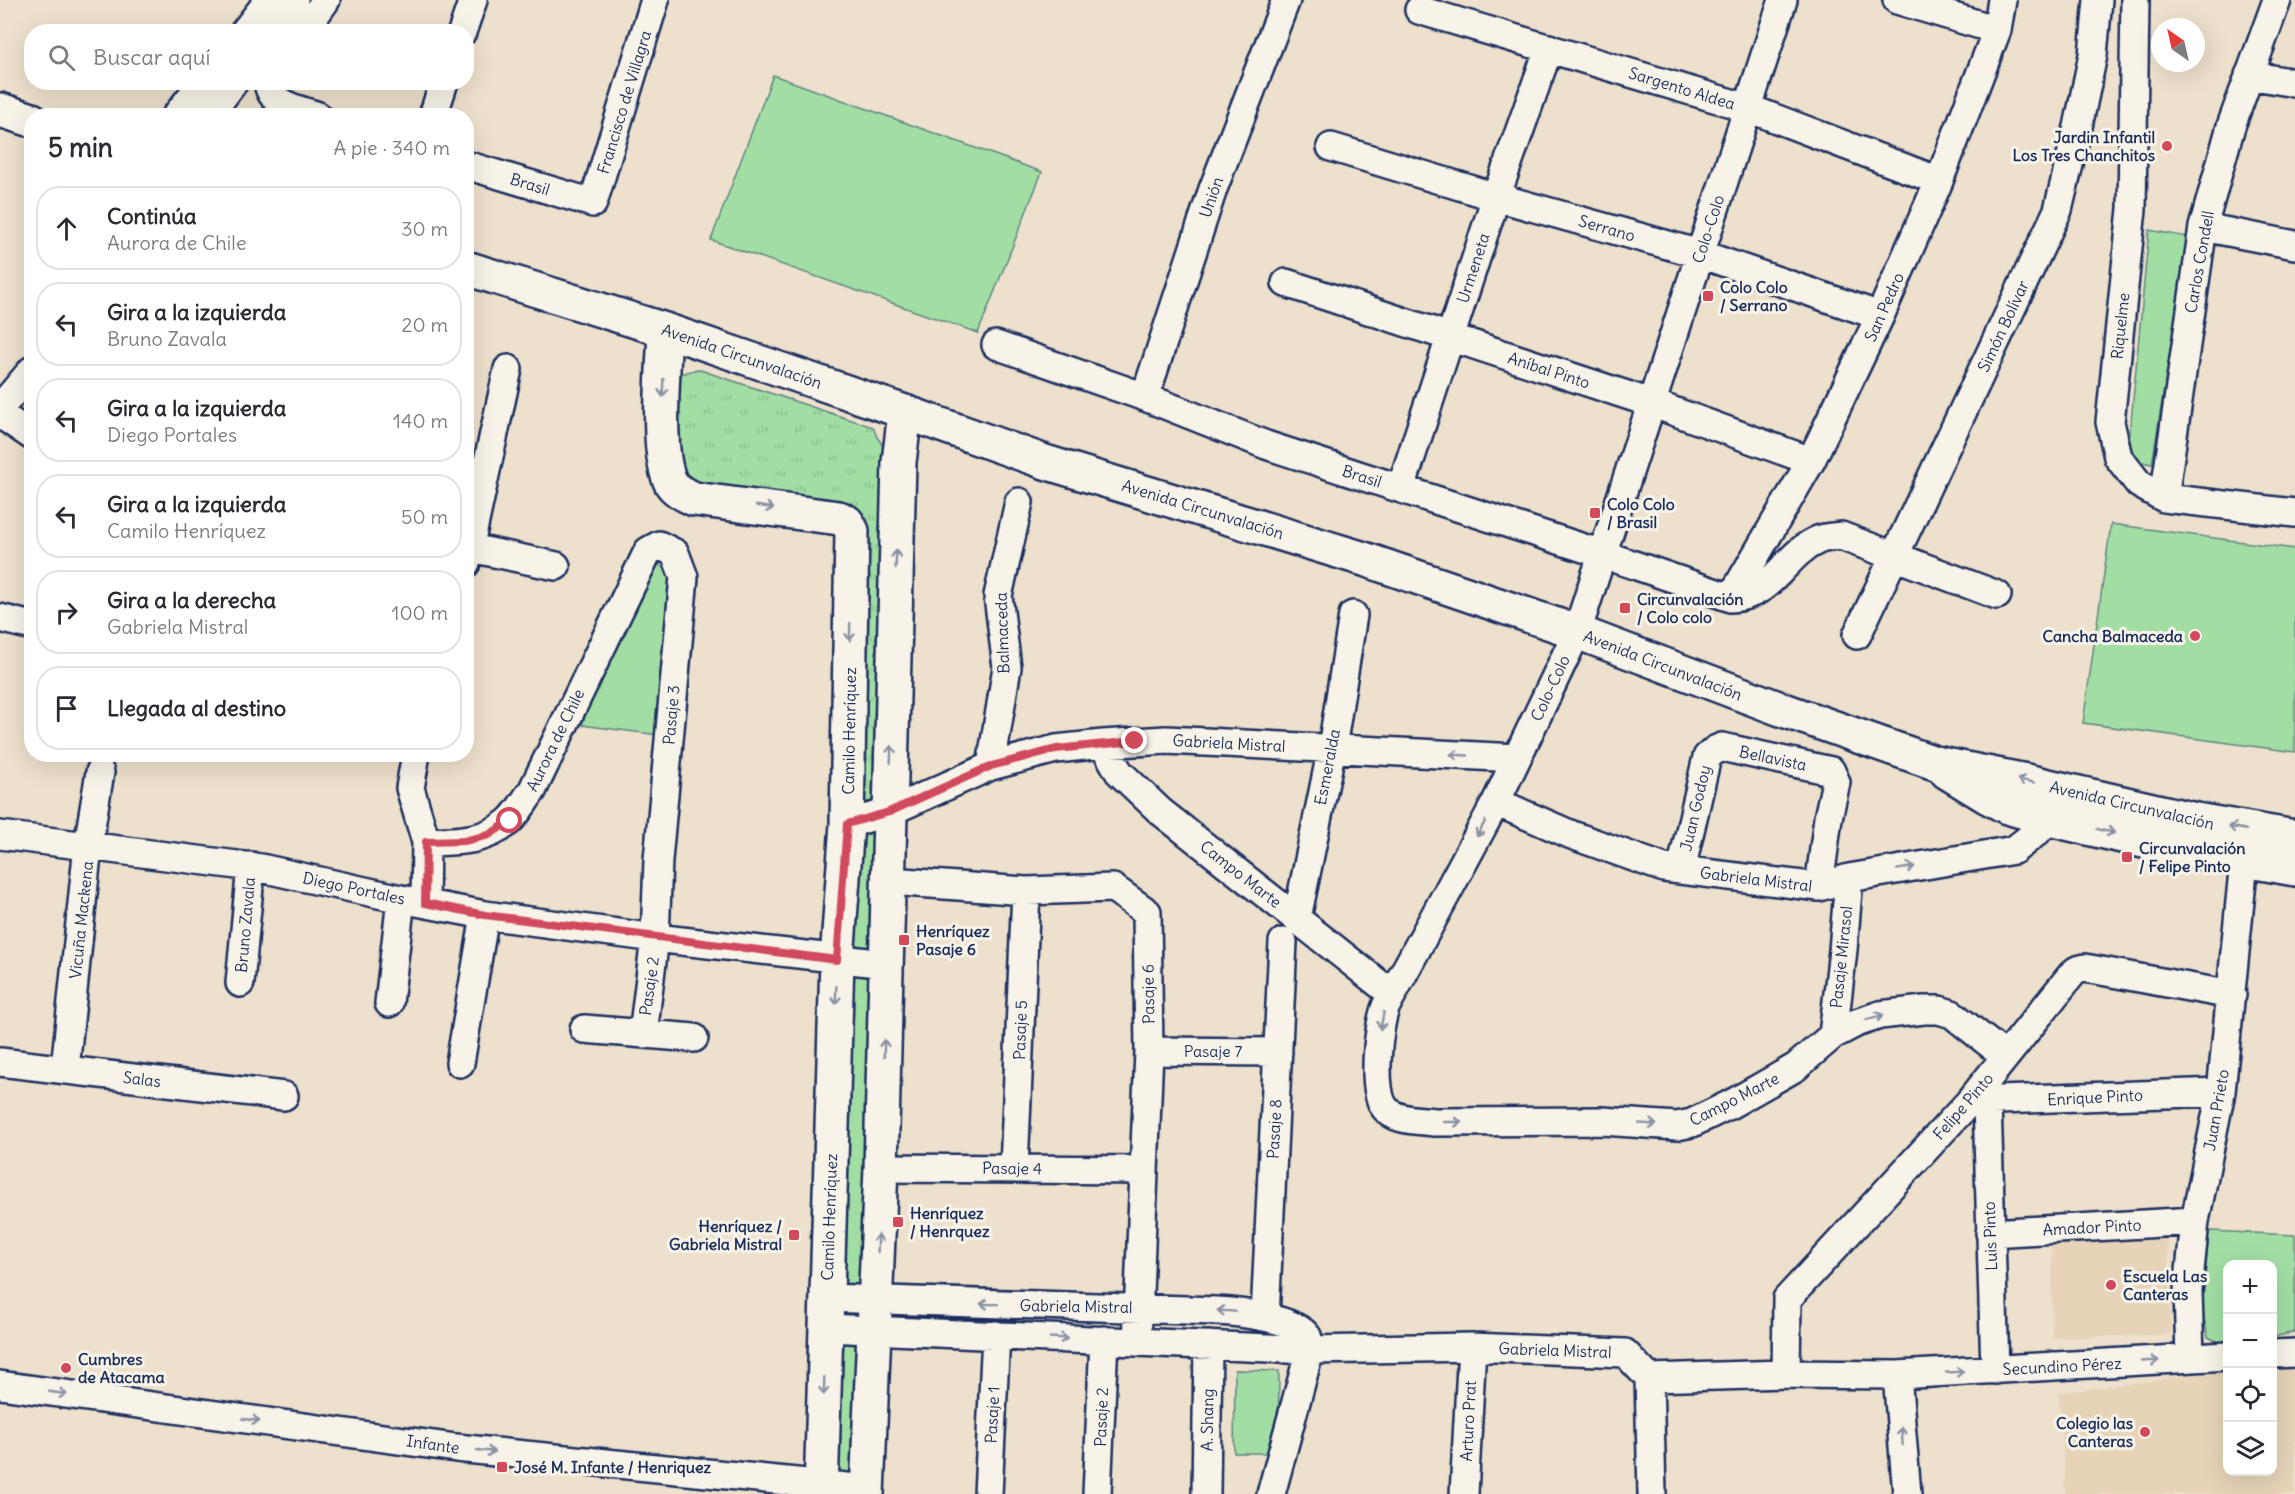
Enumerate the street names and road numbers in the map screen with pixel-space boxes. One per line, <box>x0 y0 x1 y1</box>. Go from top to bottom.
street label: Francisco de Villagra <box>593 28 655 176</box>
street label: Sargento Aldea <box>1626 62 1738 114</box>
street label: Brasil <box>508 169 552 199</box>
street label: Unión <box>1195 174 1227 220</box>
street label: Colo-Colo <box>1688 192 1728 266</box>
street label: Carlos Condell <box>2180 209 2218 315</box>
street label: Serrano <box>1576 210 1638 246</box>
street label: Urmeneta <box>1452 230 1494 306</box>
street label: San Pedro <box>1860 269 1908 345</box>
street label: Simón Bolívar <box>1973 277 2033 375</box>
street label: Riquelme <box>2107 292 2133 360</box>
street label: Avenida Circunvalación <box>659 319 825 393</box>
street label: Aníbal Pinto <box>1505 347 1593 393</box>
street label: Brasil <box>1340 460 1384 492</box>
street label: Avenida Circunvalación <box>1120 475 1286 543</box>
street label: Balmaceda <box>991 592 1013 674</box>
street label: Avenida Circunvalación <box>1581 626 1745 704</box>
street label: Colo-Colo <box>1526 652 1574 724</box>
street label: Camilo Henríquez <box>838 667 860 795</box>
street label: Pasaje 3 <box>658 684 684 746</box>
street label: Aurora de Chile <box>522 685 588 795</box>
street label: Esmeralda <box>1310 727 1344 807</box>
street label: Gabriela Mistral <box>1172 730 1286 756</box>
street label: Bellavista <box>1737 741 1809 775</box>
street label: Juan Godoy <box>1675 763 1715 853</box>
street label: Avenida Circunvalación <box>2048 776 2216 834</box>
street label: Campo Marte <box>1196 836 1286 912</box>
street label: Vicuña Mackena <box>65 860 97 980</box>
street label: Gabriela Mistral <box>1699 862 1813 896</box>
street label: Diego Portales <box>301 867 407 909</box>
street label: Bruno Zavala <box>231 876 259 974</box>
street label: Pasaje Mirasol <box>1826 905 1856 1009</box>
street label: Pasaje 2 <box>635 955 663 1017</box>
street label: Pasaje 6 <box>1137 964 1159 1024</box>
street label: Pasaje 5 <box>1009 1000 1031 1060</box>
street label: Pasaje 7 <box>1184 1041 1242 1061</box>
street label: Salas <box>122 1067 162 1091</box>
street label: Campo Marte <box>1686 1068 1782 1130</box>
street label: Felipe Pinto <box>1928 1068 1998 1144</box>
street label: Juan Prieto <box>2199 1068 2233 1152</box>
street label: Enrique Pinto <box>2047 1085 2143 1109</box>
street label: Pasaje 8 <box>1262 1099 1286 1159</box>
street label: Camilo Henríquez <box>817 1153 841 1281</box>
street label: Pasaje 4 <box>982 1157 1042 1179</box>
street label: Luis Pinto <box>1979 1201 2001 1271</box>
street label: Amador Pinto <box>2042 1214 2142 1240</box>
street label: Gabriela Mistral <box>1019 1295 1133 1317</box>
street label: Gabriela Mistral <box>1498 1338 1612 1362</box>
street label: Secundino Pérez <box>2002 1353 2122 1379</box>
street label: Arturo Prat <box>1456 1379 1480 1462</box>
street label: Pasaje 1 <box>981 1386 1003 1444</box>
street label: Pasaje 2 <box>1090 1387 1112 1447</box>
street label: A. Shang <box>1196 1388 1218 1452</box>
street label: Infante <box>405 1430 461 1458</box>

